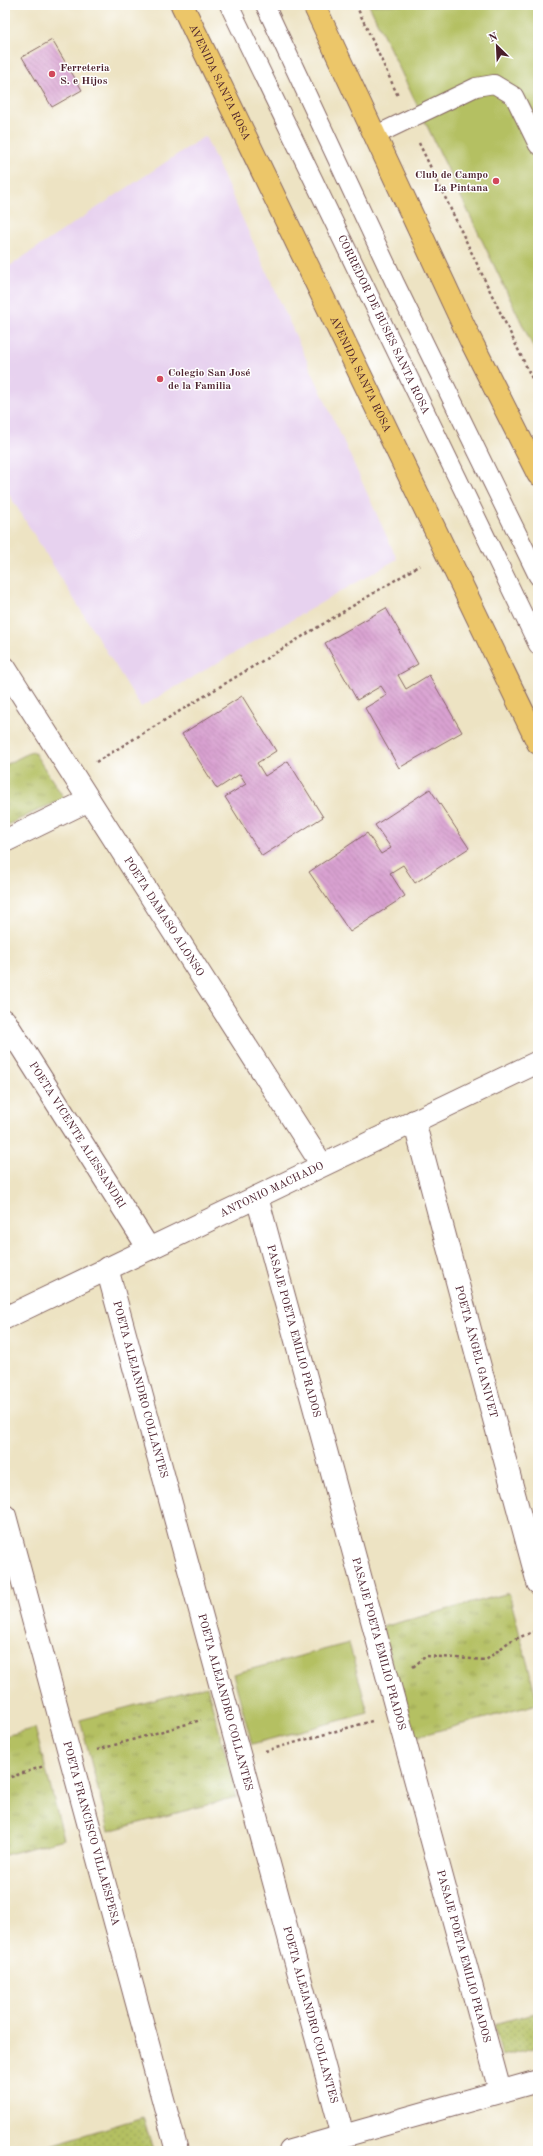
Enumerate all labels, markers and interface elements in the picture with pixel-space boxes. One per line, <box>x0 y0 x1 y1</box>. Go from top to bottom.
street label: AVENIDA SANTA ROSA <box>187 23 252 143</box>
north arrow <box>477 26 517 66</box>
text: N <box>487 31 500 45</box>
place label: Ferreteria S. e Hijos <box>60 63 110 87</box>
marker: Ferreteria S. e Hijos <box>47 69 57 79</box>
place label: Club de Campo La Pintana <box>415 170 488 194</box>
marker: Club de Campo La Pintana <box>491 176 501 186</box>
street label: CORREDOR DE BUSES SANTA ROSA <box>335 233 432 417</box>
street label: AVENIDA SANTA ROSA <box>328 315 393 435</box>
place label: Colegio San José de la Familia <box>168 368 250 392</box>
marker: Colegio San José de la Familia <box>155 374 165 384</box>
street label: POETA DAMASO ALONSO <box>122 855 206 979</box>
street label: POETA VICENTE ALESSANDRI <box>27 1060 127 1210</box>
street label: ANTONIO MACHADO <box>218 1160 326 1219</box>
street label: PASAJE POETA EMILIO PRADOS <box>265 1244 322 1419</box>
street label: POETA ÁNGEL GANIVET <box>453 1284 499 1420</box>
street label: POETA ALEJANDRO COLLANTES <box>111 1300 169 1480</box>
street label: PASAJE POETA EMILIO PRADOS <box>350 1556 407 1732</box>
street label: POETA ALEJANDRO COLLANTES <box>196 1612 254 1792</box>
street label: POETA FRANCISCO VILLAESPESA <box>61 1740 121 1928</box>
street label: PASAJE POETA EMILIO PRADOS <box>435 1869 492 2044</box>
street label: POETA ALEJANDRO COLLANTES <box>281 1925 339 2105</box>

